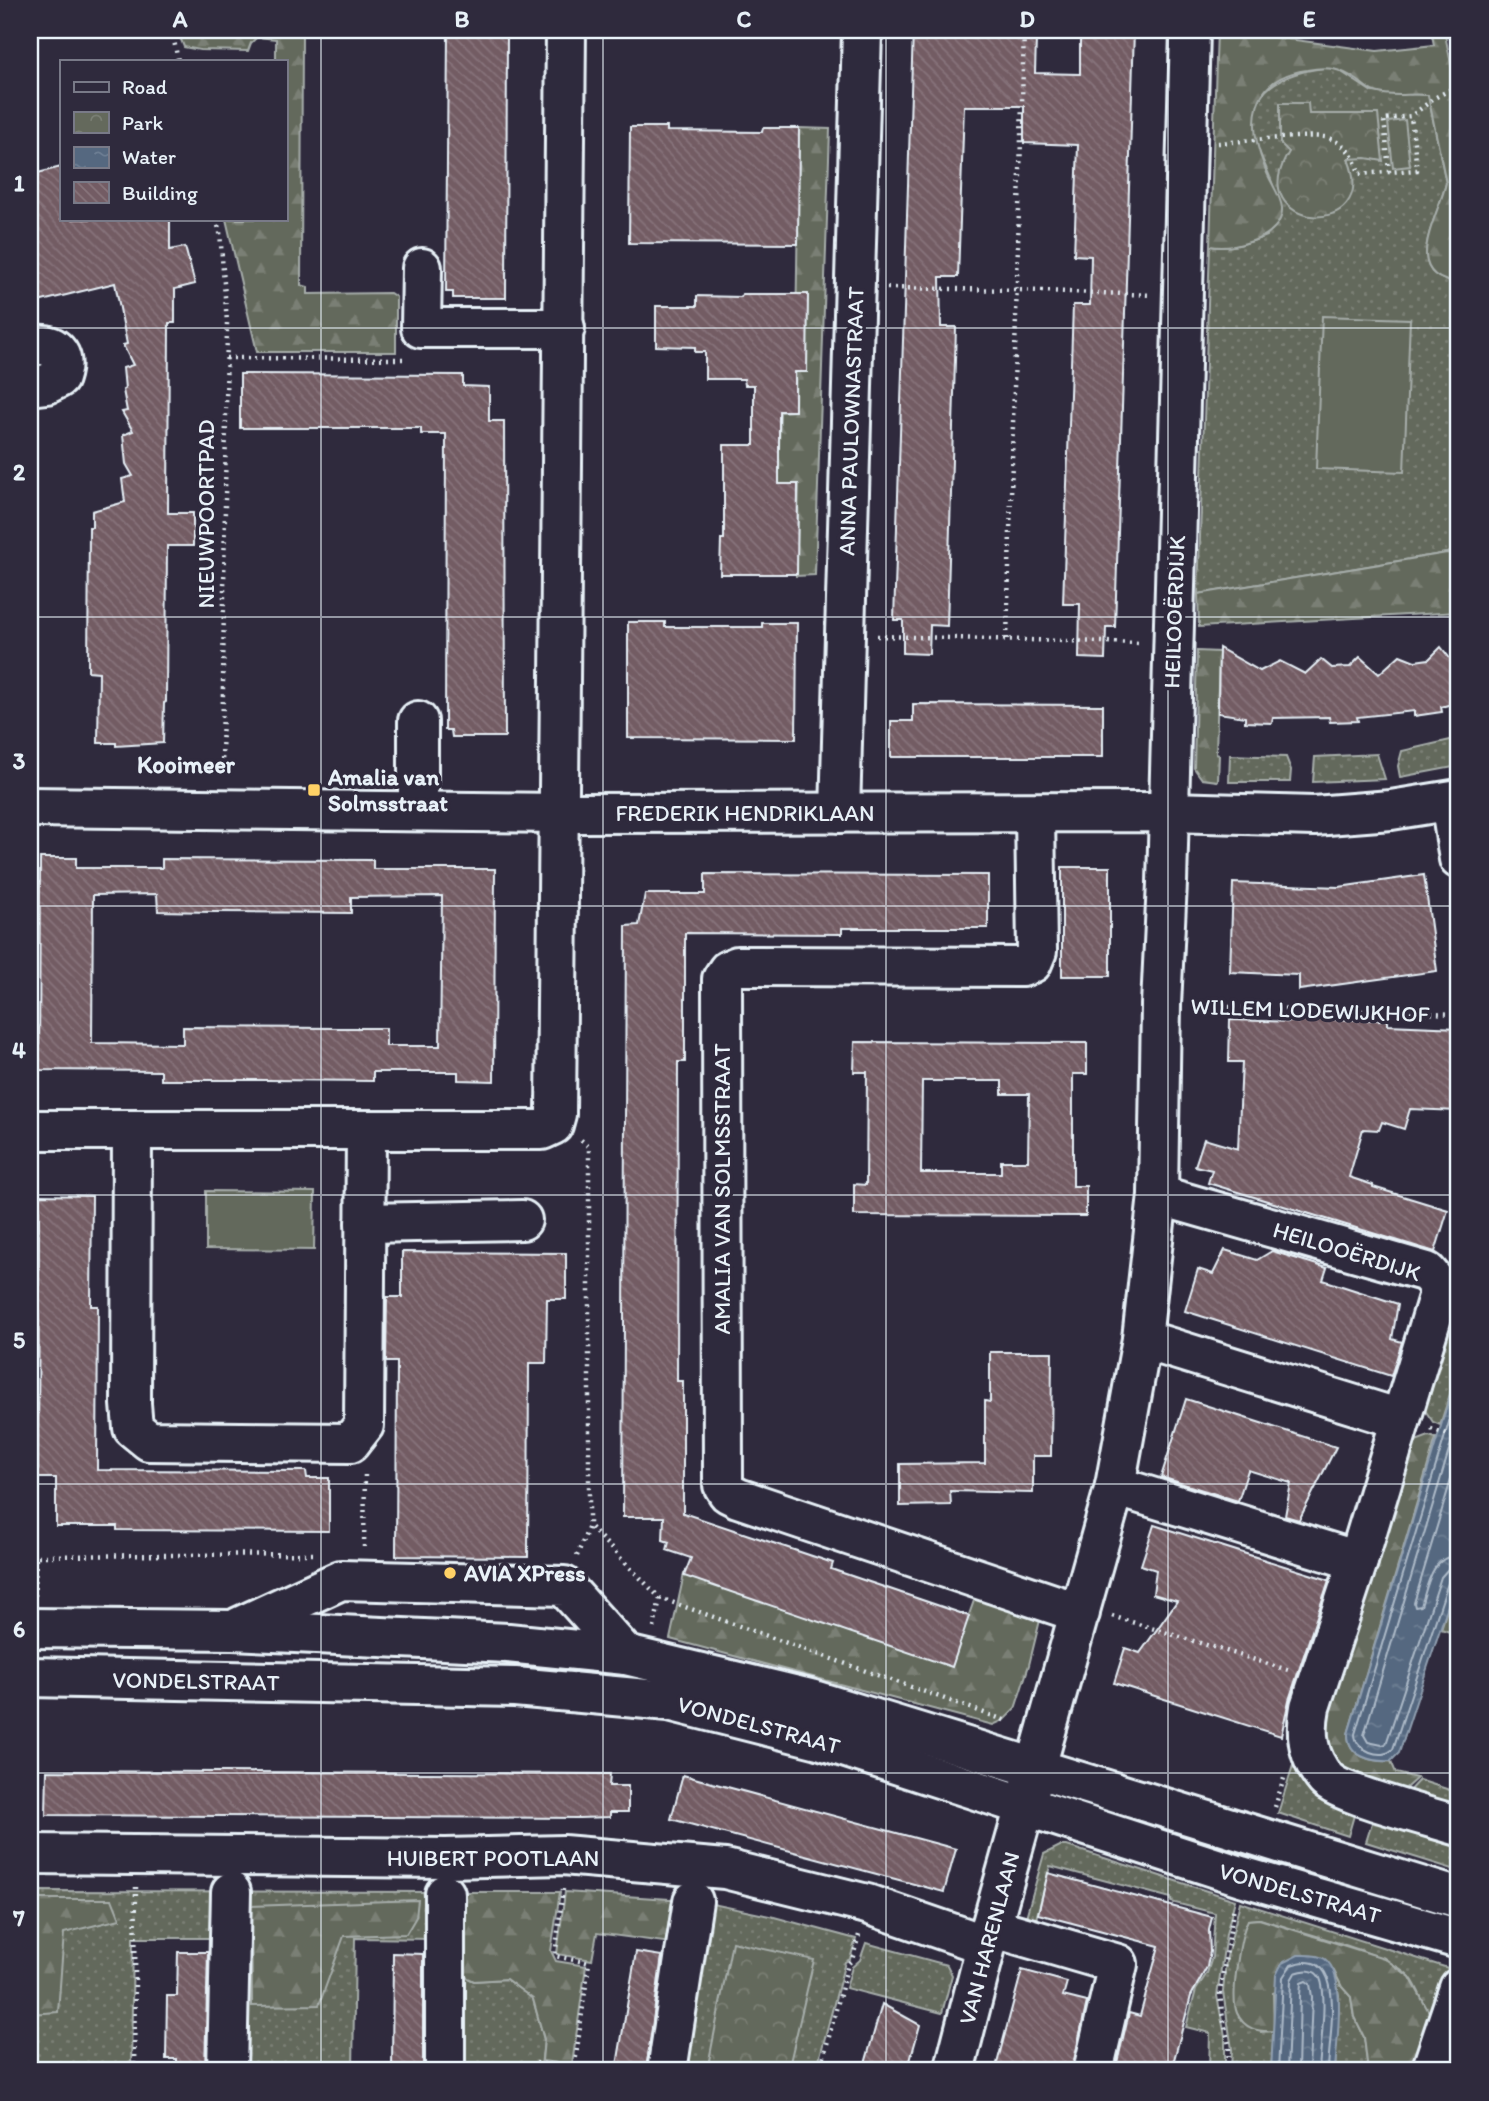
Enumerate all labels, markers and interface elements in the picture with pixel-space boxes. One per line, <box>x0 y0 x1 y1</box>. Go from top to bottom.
text: A <box>172 5 188 33</box>
text: B <box>455 5 470 33</box>
text: C <box>737 5 752 33</box>
text: D <box>1019 5 1035 33</box>
text: E <box>1303 5 1316 33</box>
legend <box>60 60 287 220</box>
text: Road <box>122 74 168 99</box>
text: Park <box>122 110 164 135</box>
text: Water <box>122 144 176 169</box>
text: 1 <box>14 169 25 197</box>
text: Building <box>122 180 198 205</box>
street label: ANNA PAULOWNASTRAAT <box>832 286 870 556</box>
street label: NIEUWPOORTPAD <box>192 420 220 608</box>
text: 2 <box>13 458 26 486</box>
street label: HEILOOËRDIJK <box>1157 535 1191 689</box>
text: 3 <box>13 747 26 775</box>
district label: Kooimeer <box>137 750 236 779</box>
place label: Amalia van Solmsstraat <box>327 763 448 817</box>
marker: Amalia van Solmsstraat <box>306 782 322 798</box>
street label: FREDERIK HENDRIKLAAN <box>615 799 875 827</box>
street label: WILLEM LODEWIJKHOF <box>1190 992 1430 1028</box>
text: 4 <box>12 1036 26 1064</box>
street label: AMALIA VAN SOLMSSTRAAT <box>708 1043 736 1335</box>
street label: HEILOOËRDIJK <box>1270 1215 1424 1287</box>
text: 5 <box>13 1326 25 1354</box>
place label: AVIA XPress <box>463 1559 586 1587</box>
marker: AVIA XPress <box>442 1565 458 1581</box>
text: 6 <box>13 1615 25 1643</box>
street label: VONDELSTRAAT <box>112 1666 280 1696</box>
street label: VONDELSTRAAT <box>675 1690 844 1760</box>
street label: HUIBERT POOTLAAN <box>387 1844 599 1872</box>
street label: VAN HARENLAAN <box>952 1849 1026 2027</box>
street label: VONDELSTRAAT <box>1216 1856 1384 1930</box>
text: 7 <box>12 1904 25 1932</box>

